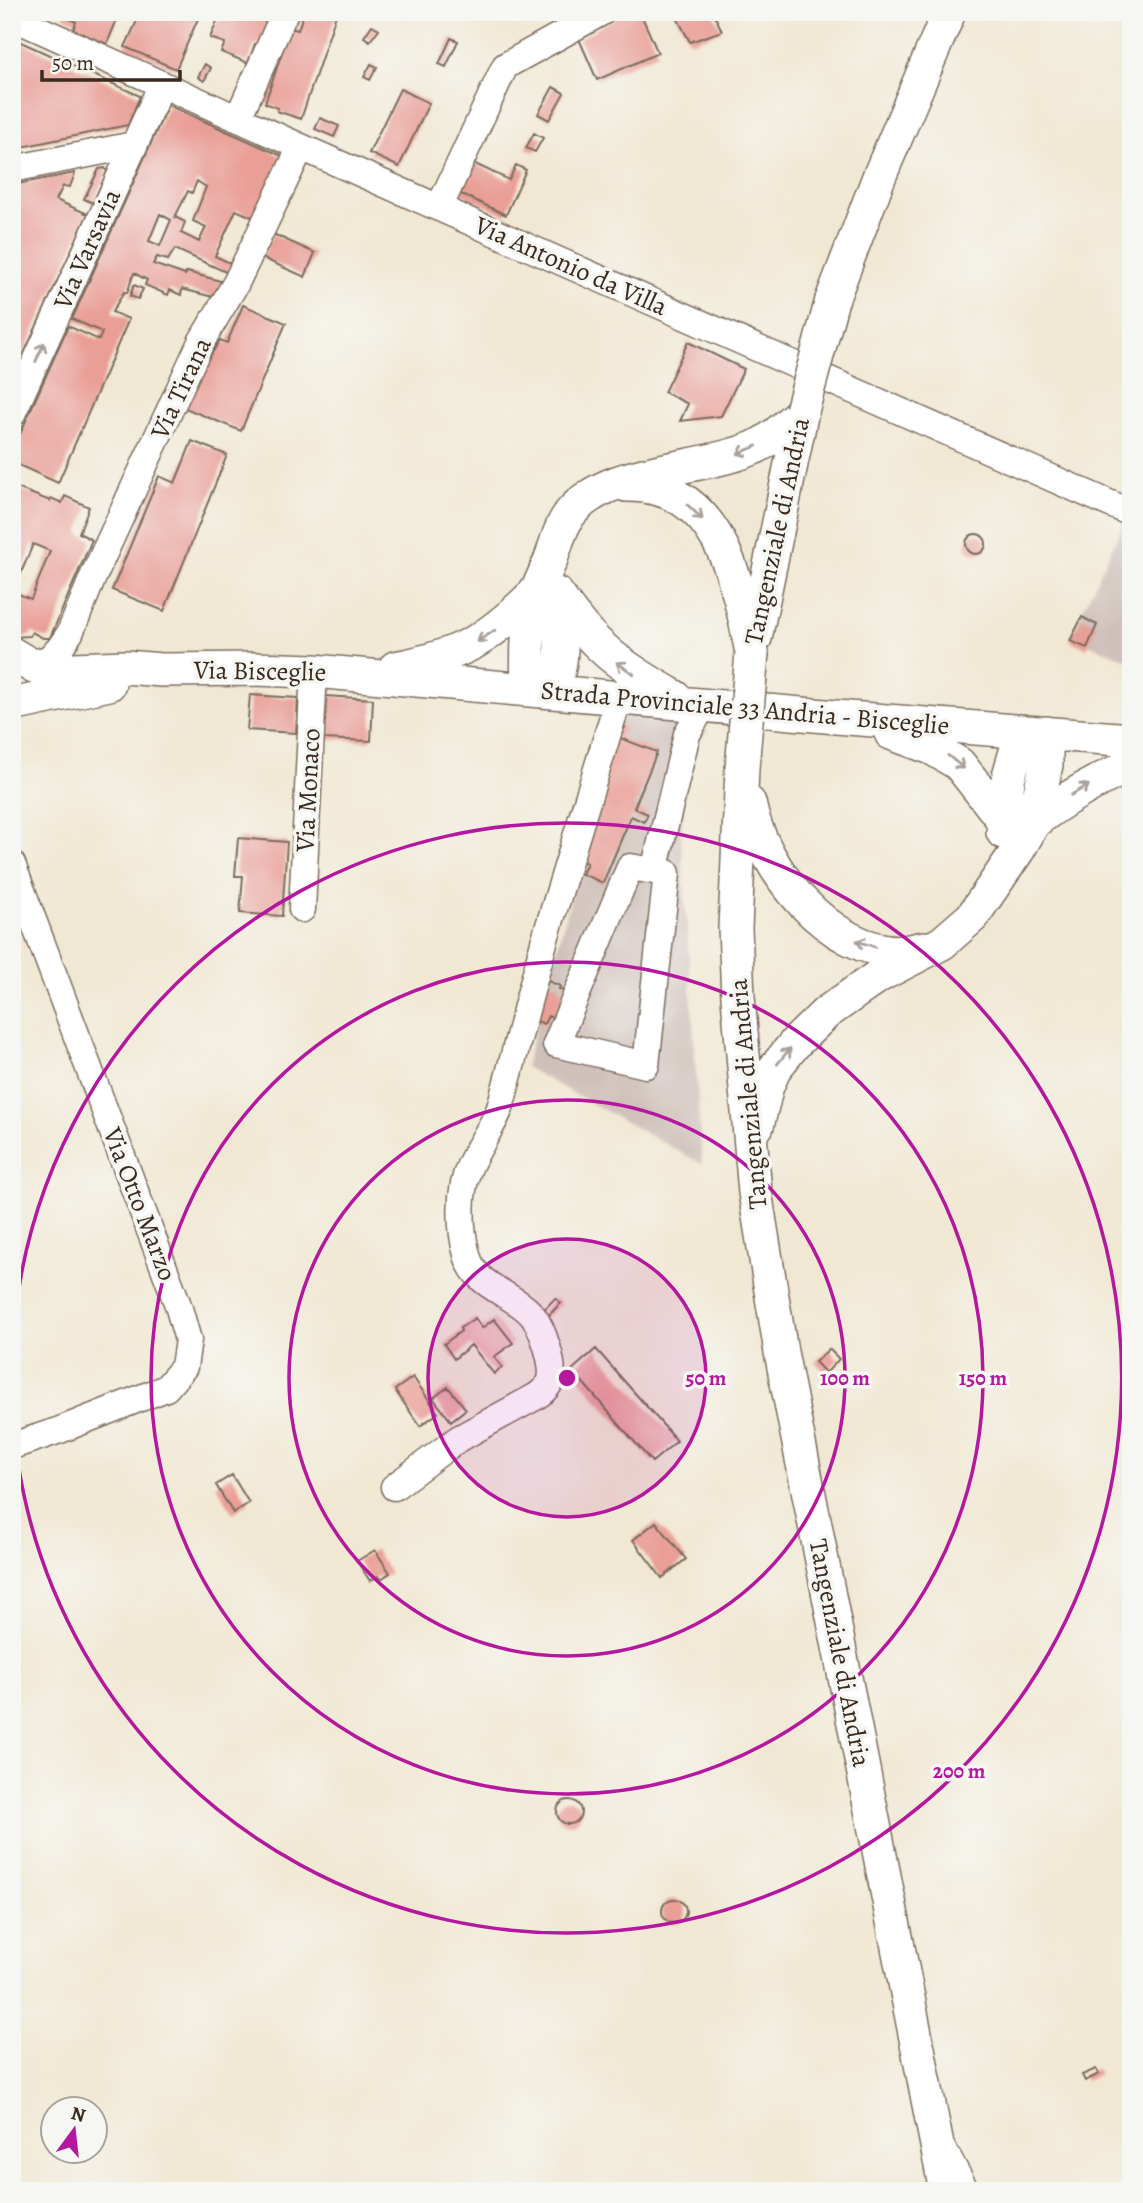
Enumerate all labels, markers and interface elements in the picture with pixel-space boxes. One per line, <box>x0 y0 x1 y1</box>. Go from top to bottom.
scale bar <box>42 38 180 82</box>
text: 50 m <box>52 49 94 77</box>
street label: Via Varsavia <box>44 183 129 316</box>
street label: Via Antonio da Villa <box>468 207 673 324</box>
street label: Via Tirana <box>142 332 220 445</box>
one-way arrow <box>34 342 47 363</box>
street label: Tangenziale di Andria <box>736 414 818 648</box>
one-way arrow <box>737 444 758 457</box>
one-way arrow <box>686 504 704 520</box>
one-way arrow <box>477 628 496 643</box>
street label: Via Bisceglie <box>192 652 327 690</box>
one-way arrow <box>616 660 635 675</box>
street label: Strada Provinciale 33 Andria - Bisceglie <box>539 673 951 743</box>
street label: Via Monaco <box>287 727 329 854</box>
one-way arrow <box>946 755 964 770</box>
one-way arrow <box>1070 783 1090 797</box>
one-way arrow <box>856 937 878 949</box>
street label: Tangenziale di Andria <box>720 977 776 1211</box>
one-way arrow <box>776 1048 792 1066</box>
street label: Via Otto Marzo <box>94 1121 185 1286</box>
text: 50 m <box>686 1364 727 1392</box>
text: 100 m <box>820 1364 870 1392</box>
text: 150 m <box>959 1364 1008 1392</box>
centre of rings <box>555 1366 579 1390</box>
street label: Tangenziale di Andria <box>801 1536 879 1770</box>
text: 200 m <box>933 1757 986 1785</box>
north arrow <box>38 2094 108 2164</box>
text: N <box>68 2100 88 2129</box>

